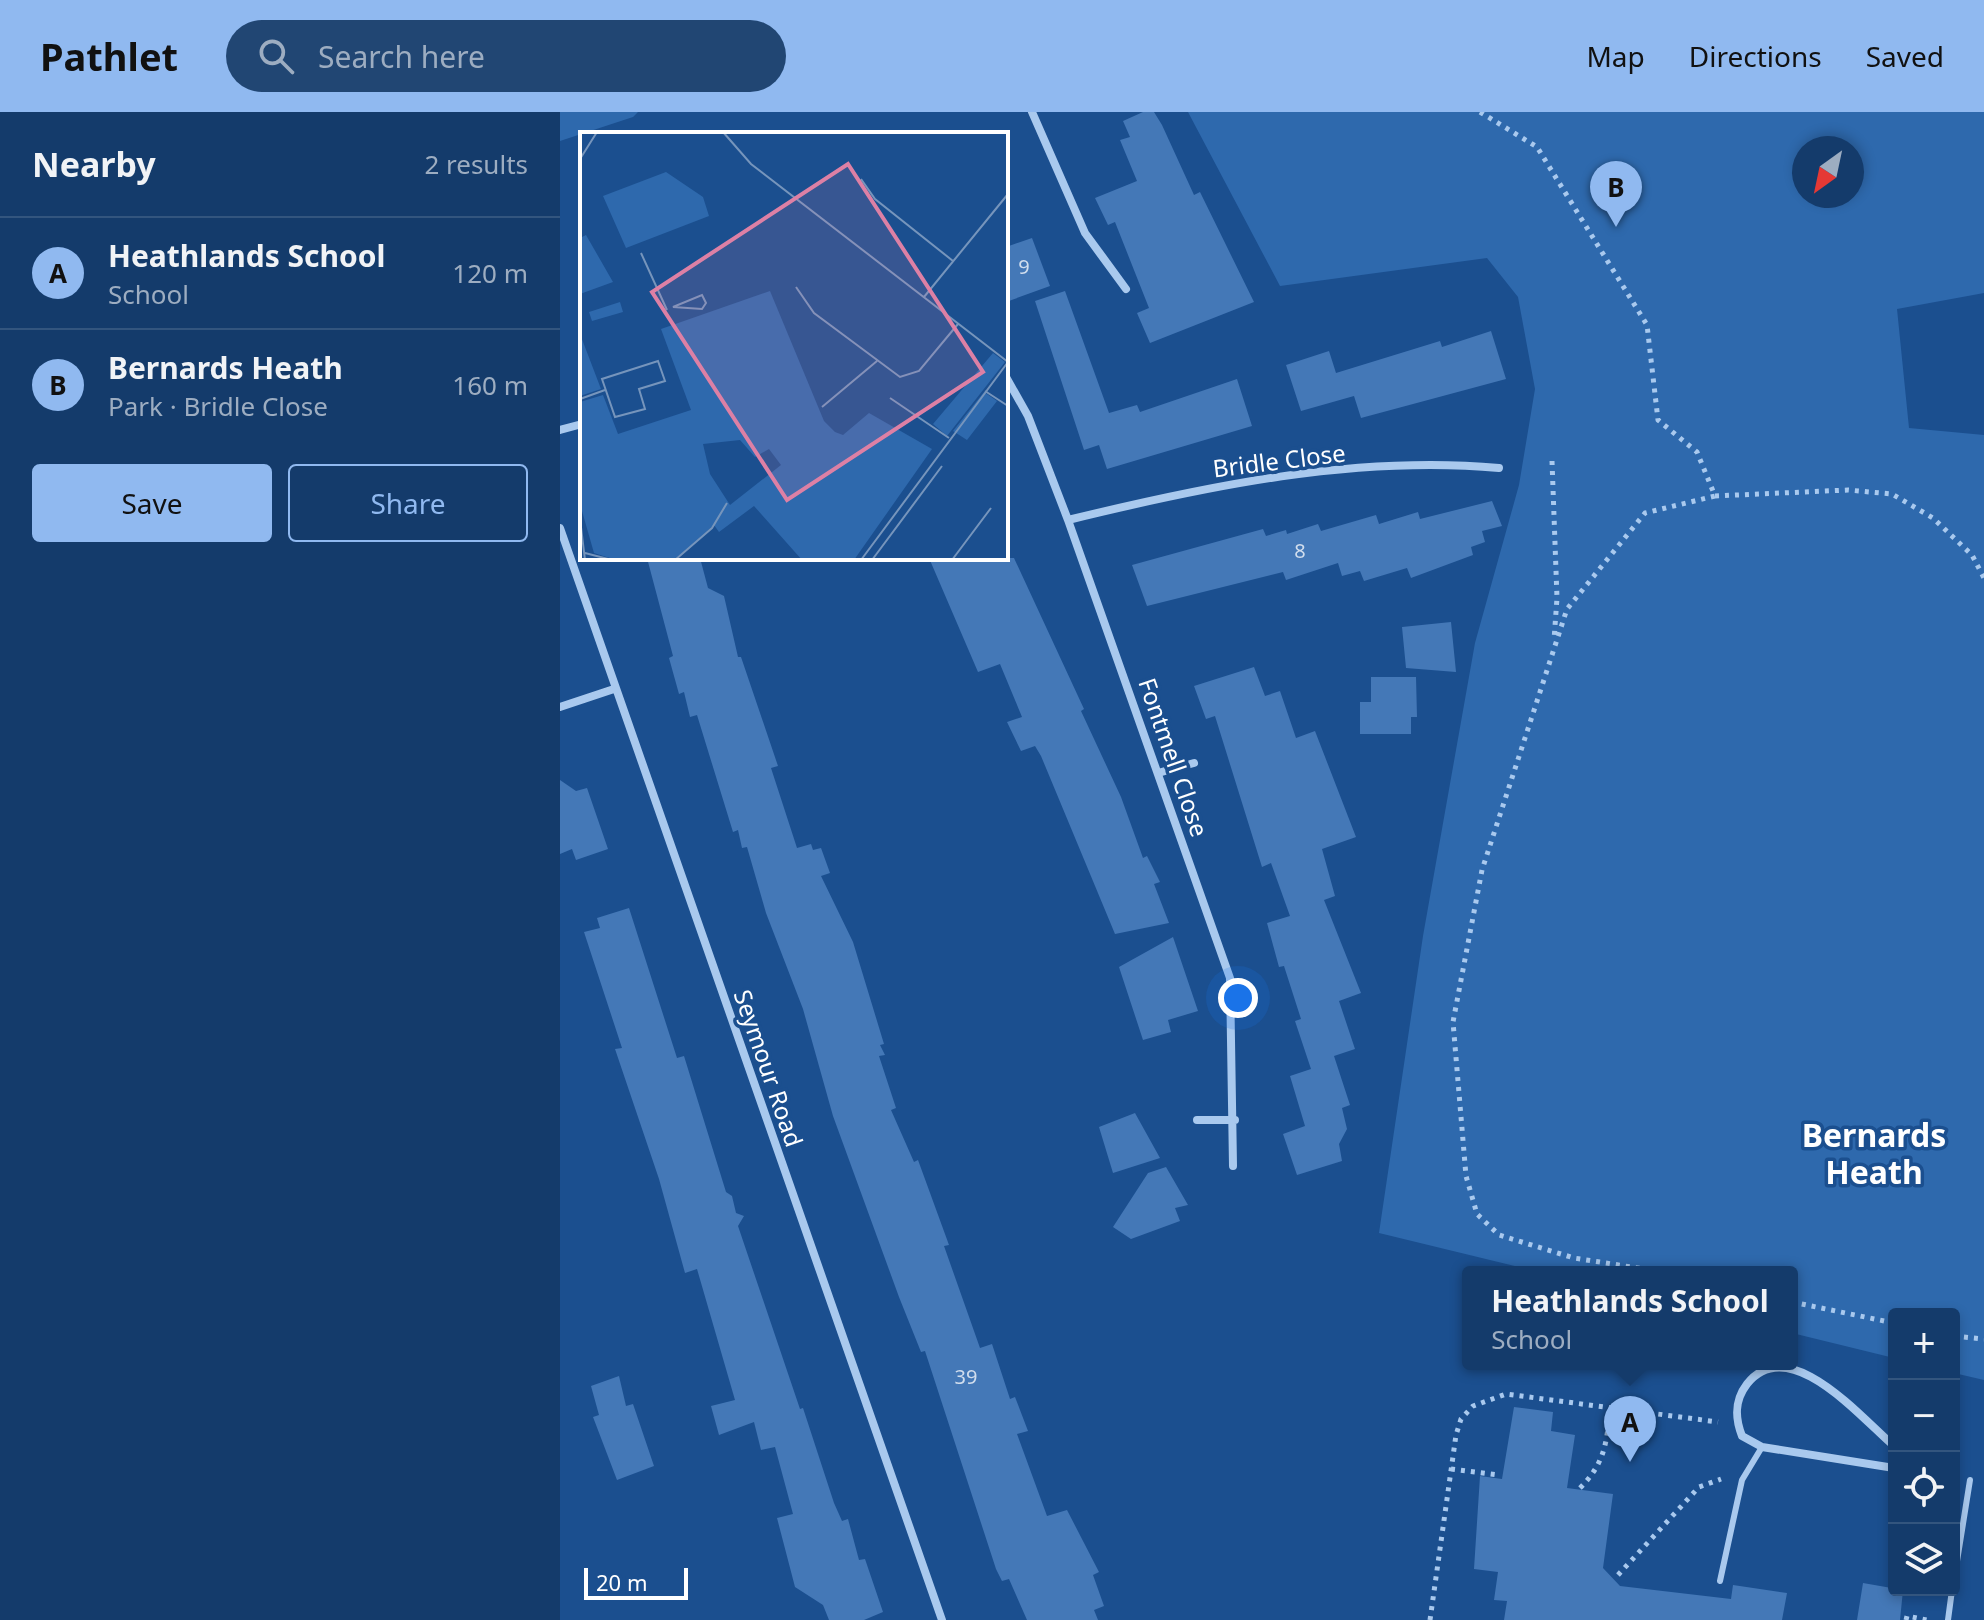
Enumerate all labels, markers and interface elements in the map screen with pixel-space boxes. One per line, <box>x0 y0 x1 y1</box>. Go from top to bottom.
search box <box>226 20 786 92</box>
text: Pathlet <box>40 30 178 82</box>
icon: search <box>254 34 298 78</box>
text: Search here <box>318 36 485 77</box>
text: Map <box>1586 37 1645 75</box>
text: Directions <box>1689 37 1822 75</box>
text: Saved <box>1866 37 1944 75</box>
inset map <box>580 132 1008 560</box>
north arrow <box>1792 136 1864 208</box>
text: Nearby <box>32 141 156 187</box>
text: 2 results <box>424 146 528 182</box>
pin: B <box>1590 161 1642 227</box>
text: Heathlands School <box>108 235 386 276</box>
house number: 9 <box>1018 253 1030 280</box>
text: A <box>49 255 67 291</box>
text: 120 m <box>452 255 528 291</box>
text: School <box>108 276 189 312</box>
text: Bernards Heath <box>108 347 343 388</box>
text: B <box>49 367 67 403</box>
text: 160 m <box>452 367 528 403</box>
text: Park · Bridle Close <box>108 388 328 424</box>
street label: Bridle Close <box>1211 435 1347 485</box>
button: Save <box>32 464 272 542</box>
button: Share <box>288 464 528 542</box>
house number: 8 <box>1294 537 1306 564</box>
street label: Fontmell Close <box>1131 673 1217 841</box>
your location <box>1218 978 1258 1018</box>
street label: Seymour Road <box>727 985 811 1151</box>
district label: Bernards Heath <box>1802 1113 1946 1193</box>
popup <box>1462 1266 1798 1370</box>
text: Heathlands School <box>1491 1280 1769 1321</box>
map controls <box>1888 1308 1960 1596</box>
button: + <box>1888 1308 1960 1380</box>
text: School <box>1491 1321 1572 1357</box>
house number: 39 <box>955 1363 977 1390</box>
button: − <box>1888 1380 1960 1452</box>
pin: A <box>1604 1396 1656 1462</box>
button: locate <box>1888 1452 1960 1524</box>
button: layers <box>1888 1524 1960 1596</box>
scale bar <box>584 1564 688 1600</box>
text: 20 m <box>596 1567 647 1597</box>

